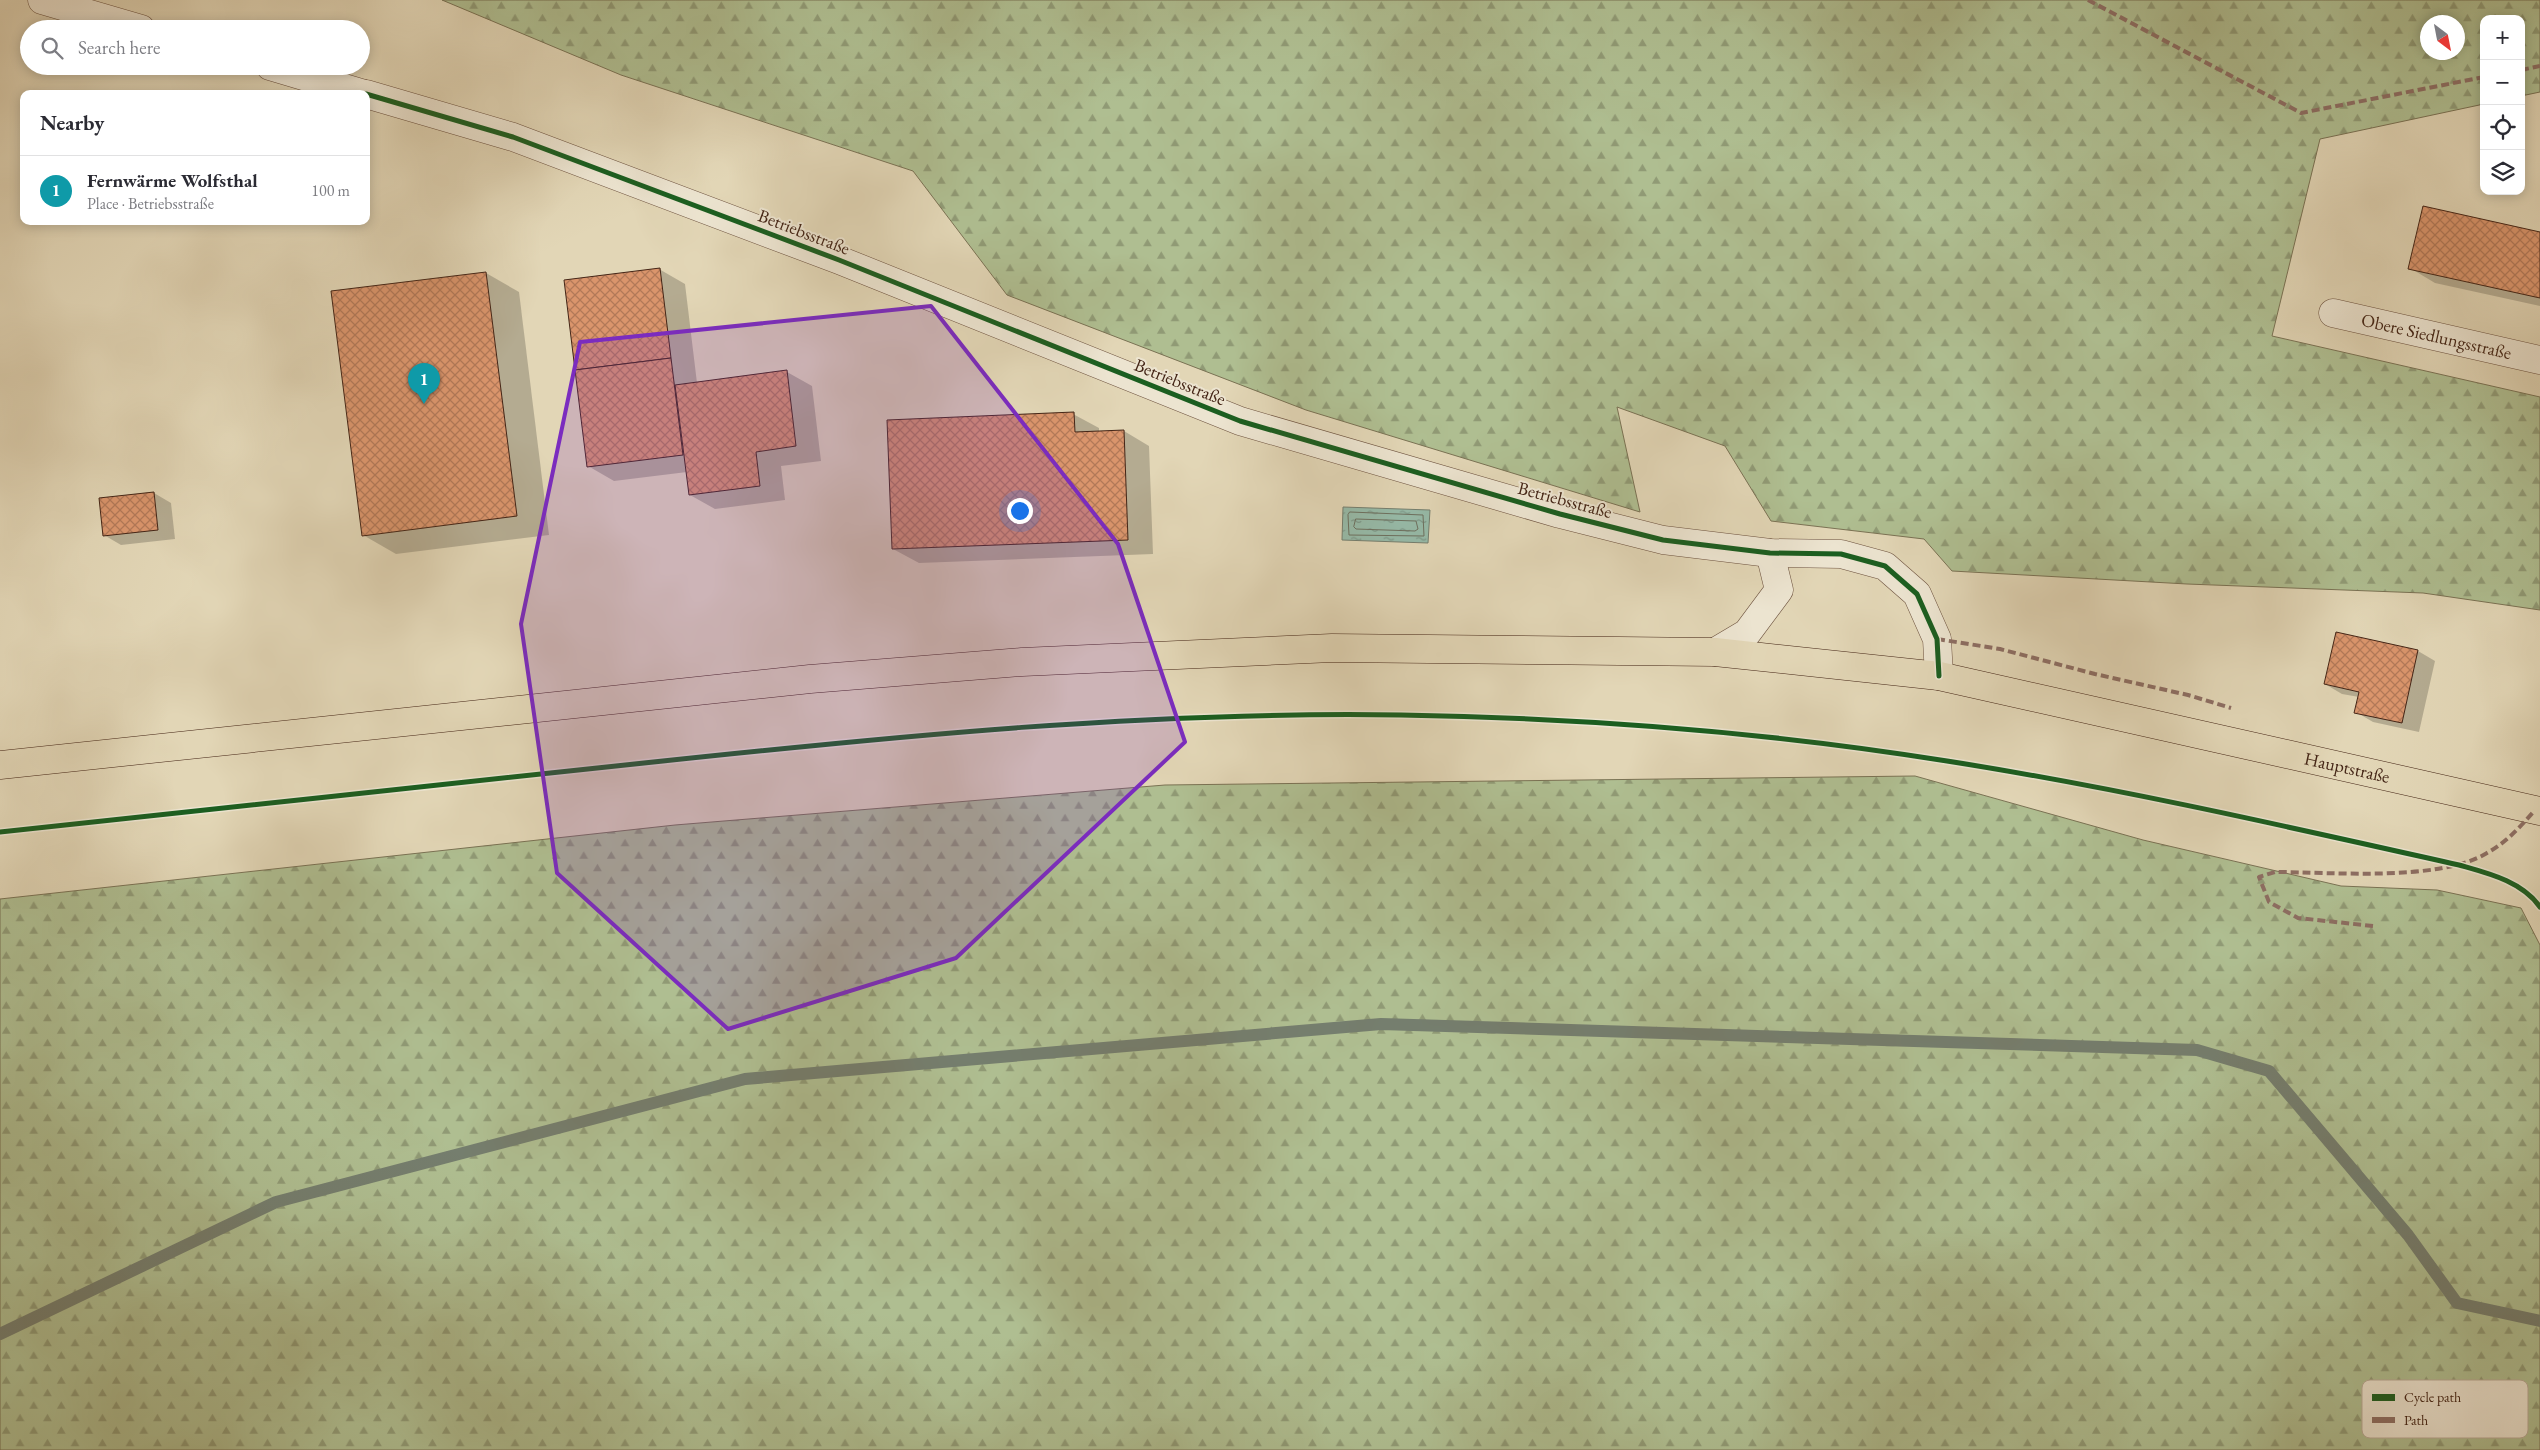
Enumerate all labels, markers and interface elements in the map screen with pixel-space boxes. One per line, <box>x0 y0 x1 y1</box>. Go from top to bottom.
north arrow <box>2420 15 2465 60</box>
map controls <box>2480 15 2525 195</box>
button: + <box>2480 15 2525 60</box>
search box <box>20 20 370 75</box>
icon: search <box>38 34 66 62</box>
text: Search here <box>78 35 160 60</box>
button: − <box>2480 60 2525 105</box>
button: locate <box>2480 105 2525 150</box>
text: Nearby <box>40 109 104 136</box>
button: layers <box>2480 150 2525 195</box>
text: Fernwärme Wolfsthal <box>87 168 258 193</box>
text: 1 <box>52 180 60 201</box>
text: 100 m <box>311 180 350 201</box>
text: Place · Betriebsstraße <box>87 193 214 214</box>
street label: Betriebsstraße <box>755 204 853 260</box>
street label: Obere Siedlungsstraße <box>2359 308 2514 364</box>
street label: Betriebsstraße <box>1131 353 1229 410</box>
pin: 1 <box>408 363 440 404</box>
street label: Betriebsstraße <box>1516 476 1615 523</box>
your location <box>1007 498 1033 524</box>
street label: Hauptstraße <box>2302 746 2392 788</box>
legend <box>2362 1380 2528 1438</box>
text: Cycle path <box>2404 1388 2461 1406</box>
text: Path <box>2404 1411 2428 1429</box>

